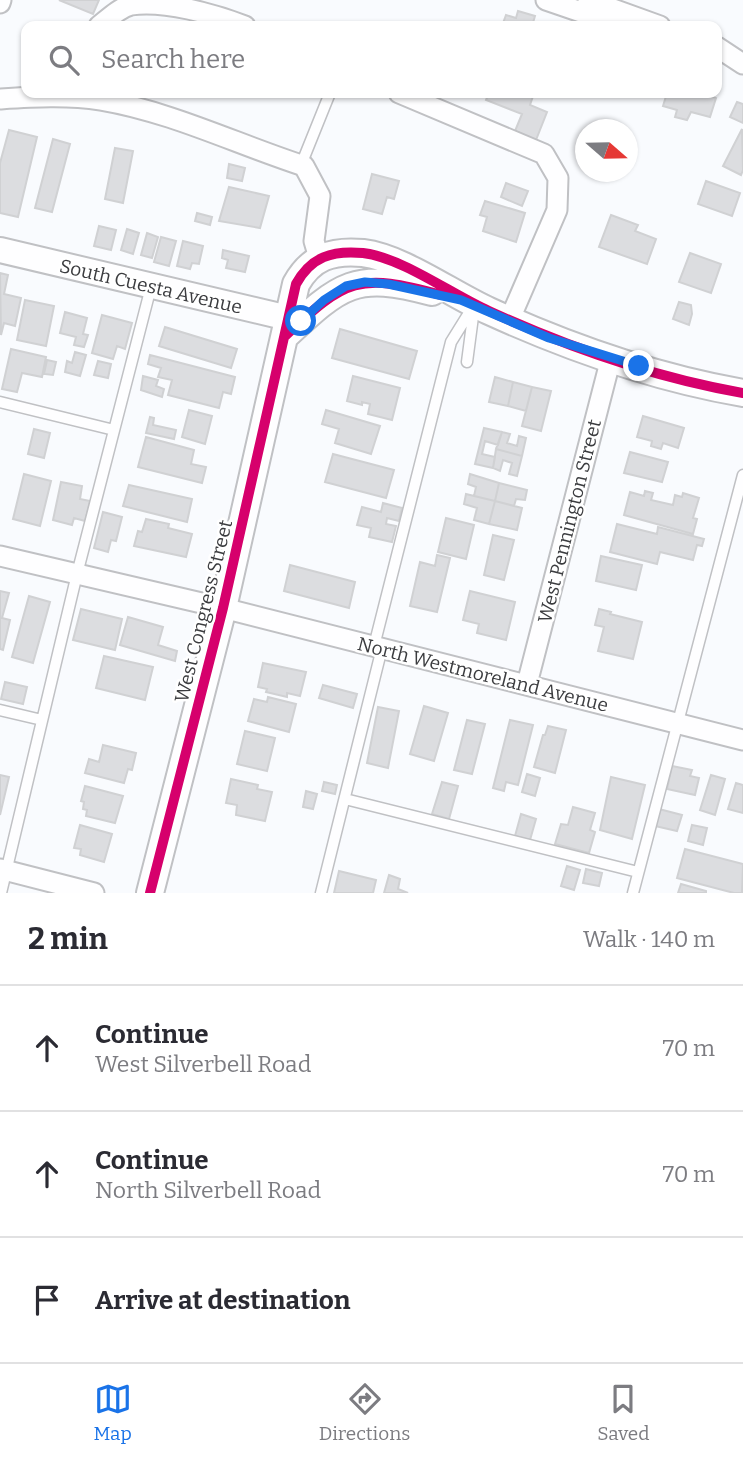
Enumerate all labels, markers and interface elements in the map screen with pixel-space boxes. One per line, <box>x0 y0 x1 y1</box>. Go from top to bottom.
search box <box>21 21 722 98</box>
icon: search <box>45 41 83 79</box>
text: Search here <box>101 44 245 75</box>
north arrow <box>575 119 638 182</box>
street label: South Cuesta Avenue <box>57 254 244 319</box>
route start <box>285 305 316 336</box>
route end <box>623 350 654 381</box>
street label: West Pennington Street <box>533 417 606 625</box>
street label: West Congress Street <box>170 517 237 705</box>
street label: North Westmoreland Avenue <box>355 632 611 717</box>
text: 2 min <box>28 921 108 957</box>
text: Walk · 140 m <box>583 925 715 953</box>
text: Continue <box>95 1019 209 1050</box>
icon: ahead <box>28 1029 66 1067</box>
text: 70 m <box>663 1034 715 1062</box>
text: West Silverbell Road <box>95 1050 311 1078</box>
text: Continue <box>95 1145 209 1176</box>
icon: ahead <box>28 1155 66 1193</box>
text: 70 m <box>663 1160 715 1188</box>
text: North Silverbell Road <box>95 1176 321 1204</box>
icon: arrive <box>28 1281 66 1319</box>
text: Arrive at destination <box>95 1285 350 1316</box>
tab: Map <box>94 1380 132 1445</box>
tab: Directions <box>319 1380 410 1445</box>
tab: Saved <box>597 1380 649 1445</box>

